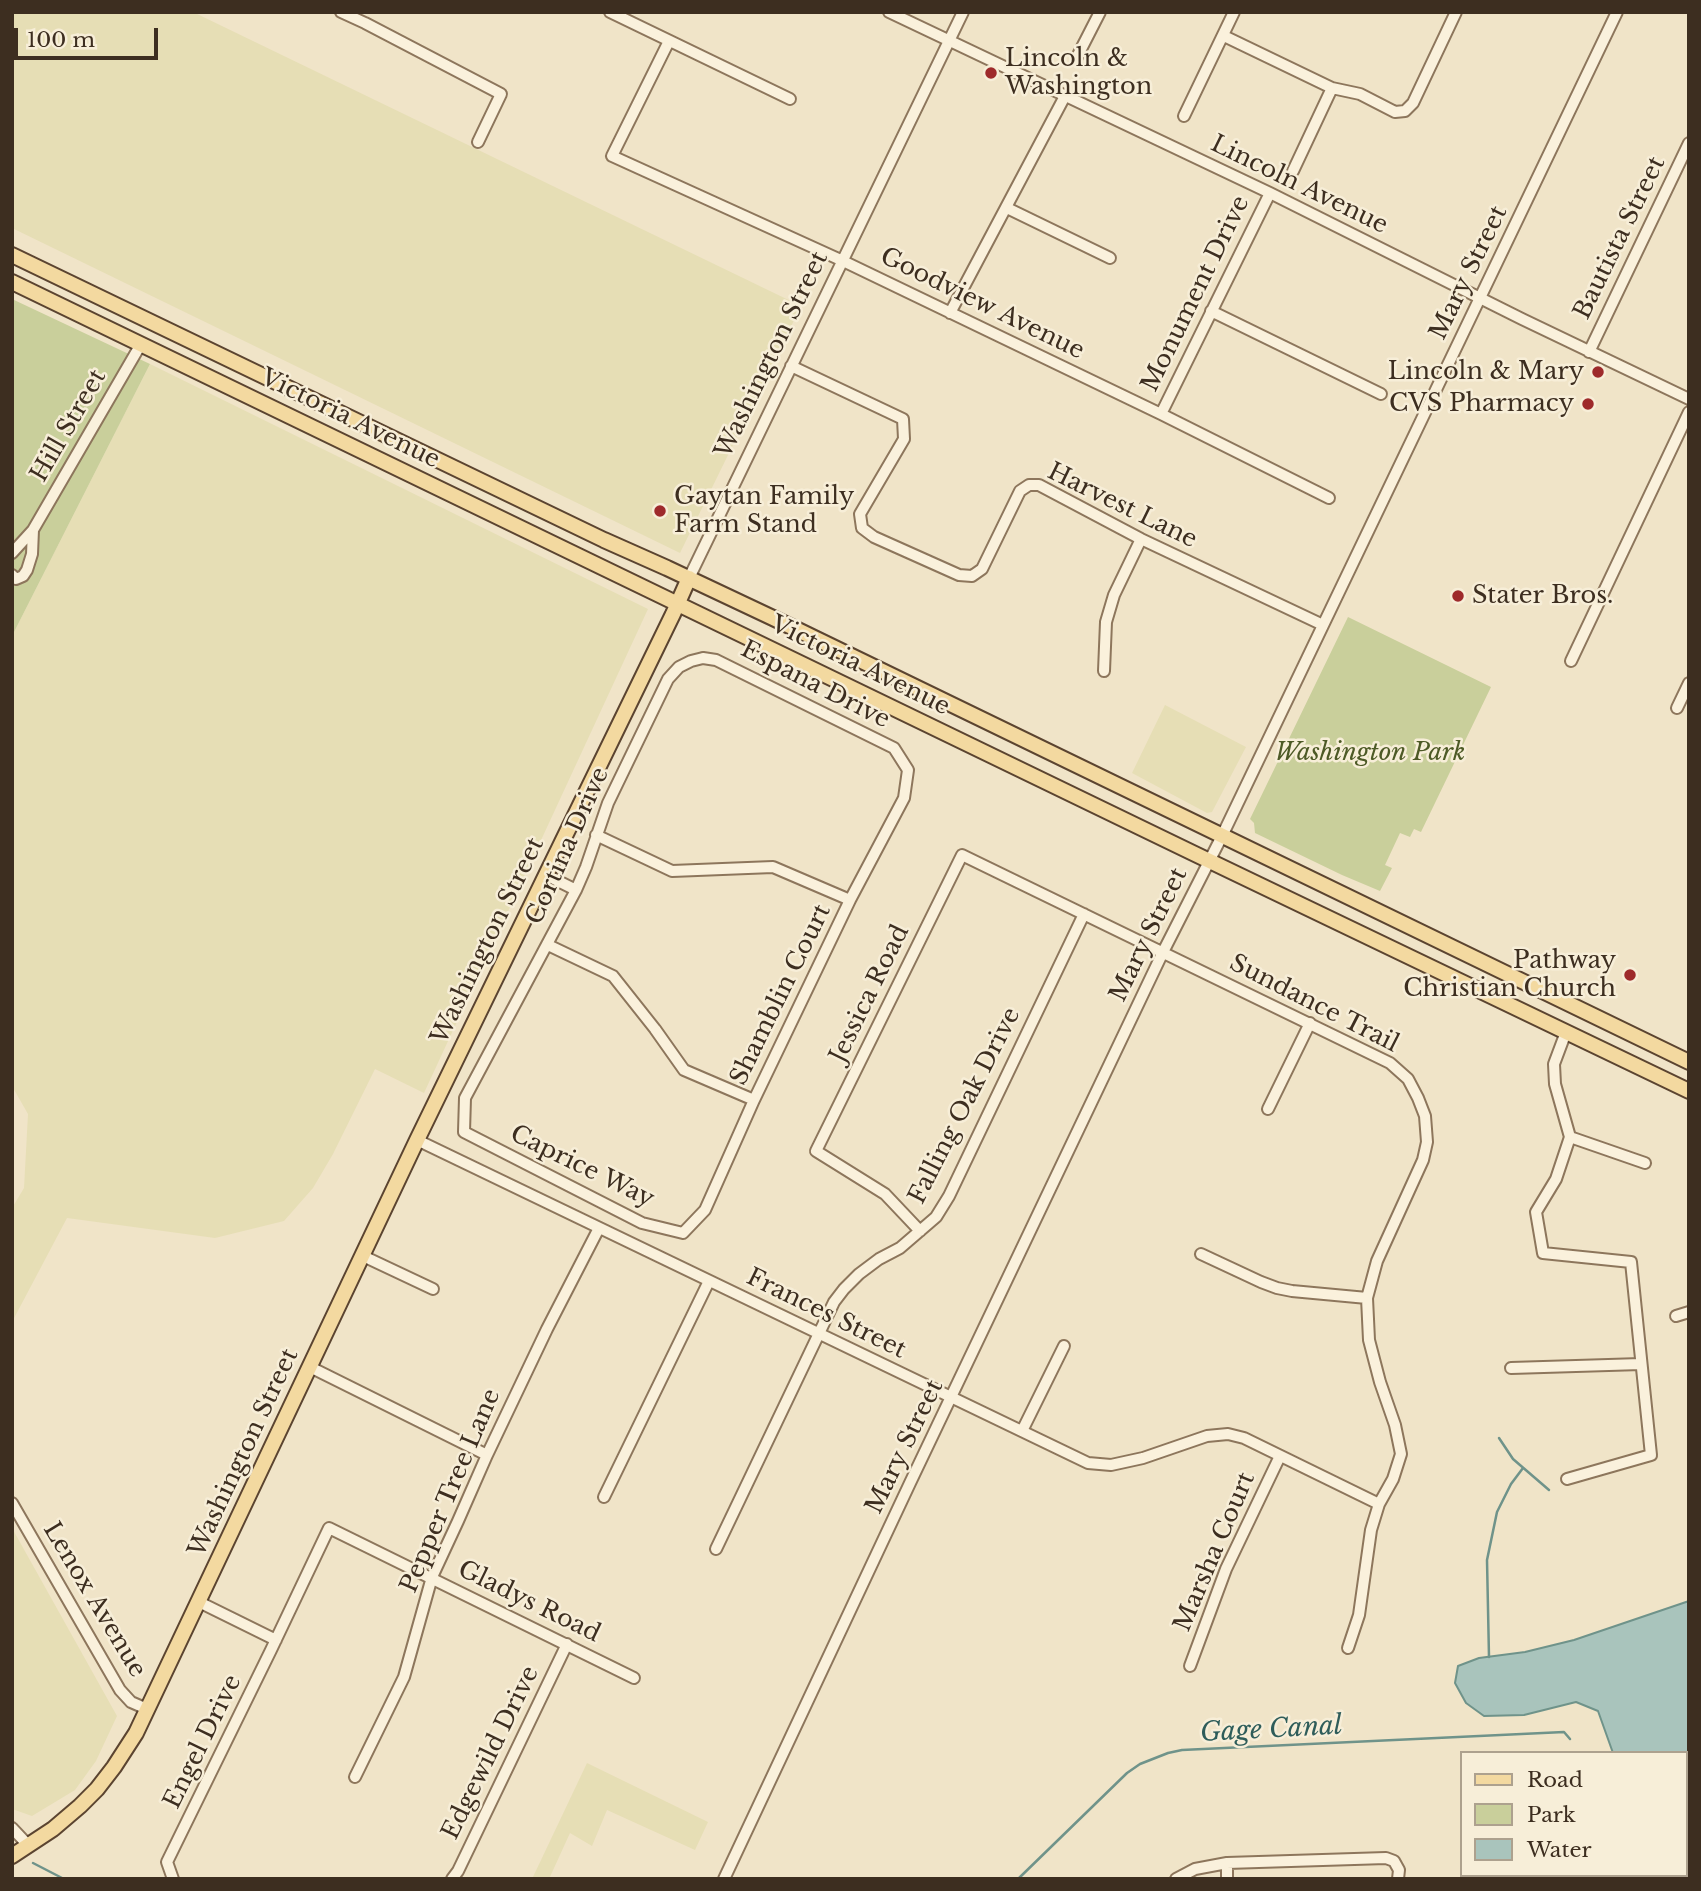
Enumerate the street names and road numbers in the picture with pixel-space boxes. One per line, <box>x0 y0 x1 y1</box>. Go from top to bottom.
street label: Lincoln Avenue <box>1206 130 1392 240</box>
street label: Bautista Street <box>1568 152 1672 324</box>
street label: Monument Drive <box>1136 191 1256 397</box>
street label: Mary Street <box>1424 201 1514 345</box>
street label: Goodview Avenue <box>875 242 1089 366</box>
street label: Washington Street <box>709 247 835 463</box>
street label: Victoria Avenue <box>256 363 444 475</box>
street label: Hill Street <box>25 365 113 487</box>
street label: Harvest Lane <box>1043 457 1201 555</box>
street label: Victoria Avenue <box>766 610 954 722</box>
street label: Espana Drive <box>736 635 894 735</box>
street label: Cortina Drive <box>520 763 616 929</box>
street label: Washington Street <box>425 833 551 1049</box>
street label: Mary Street <box>1104 863 1194 1007</box>
street label: Shamblin Court <box>725 900 837 1090</box>
street label: Jessica Road <box>824 921 916 1067</box>
street label: Sundance Trail <box>1225 949 1403 1059</box>
street label: Falling Oak Drive <box>903 1003 1027 1209</box>
street label: Caprice Way <box>505 1120 659 1214</box>
street label: Frances Street <box>742 1263 910 1365</box>
street label: Washington Street <box>183 1344 305 1562</box>
street label: Mary Street <box>860 1375 950 1519</box>
street label: Pepper Tree Lane <box>395 1385 507 1597</box>
street label: Marsha Court <box>1169 1468 1261 1636</box>
street label: Lenox Avenue <box>36 1517 152 1683</box>
street label: Gladys Road <box>453 1555 605 1649</box>
street label: Edgewild Drive <box>437 1662 545 1844</box>
street label: Engel Drive <box>158 1670 248 1814</box>

